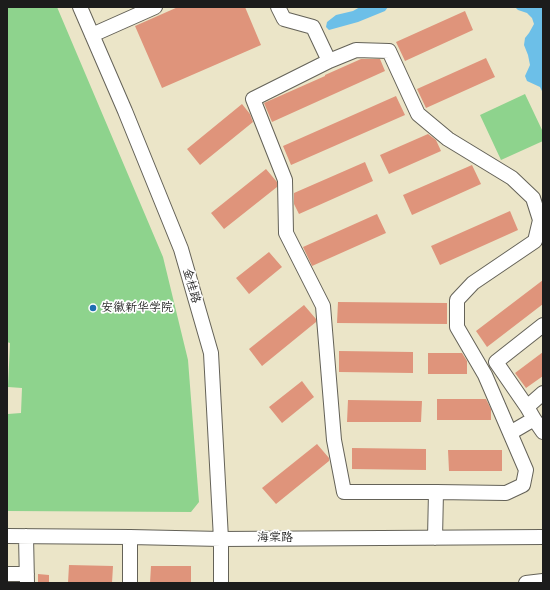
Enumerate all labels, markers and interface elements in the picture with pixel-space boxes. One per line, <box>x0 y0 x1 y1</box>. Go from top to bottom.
street label: 金桂路 <box>179 267 203 305</box>
place label: 安徽新华学院 <box>101 301 173 315</box>
marker: 安徽新华学院 <box>88 303 98 313</box>
street label: 海棠路 <box>257 531 293 545</box>

